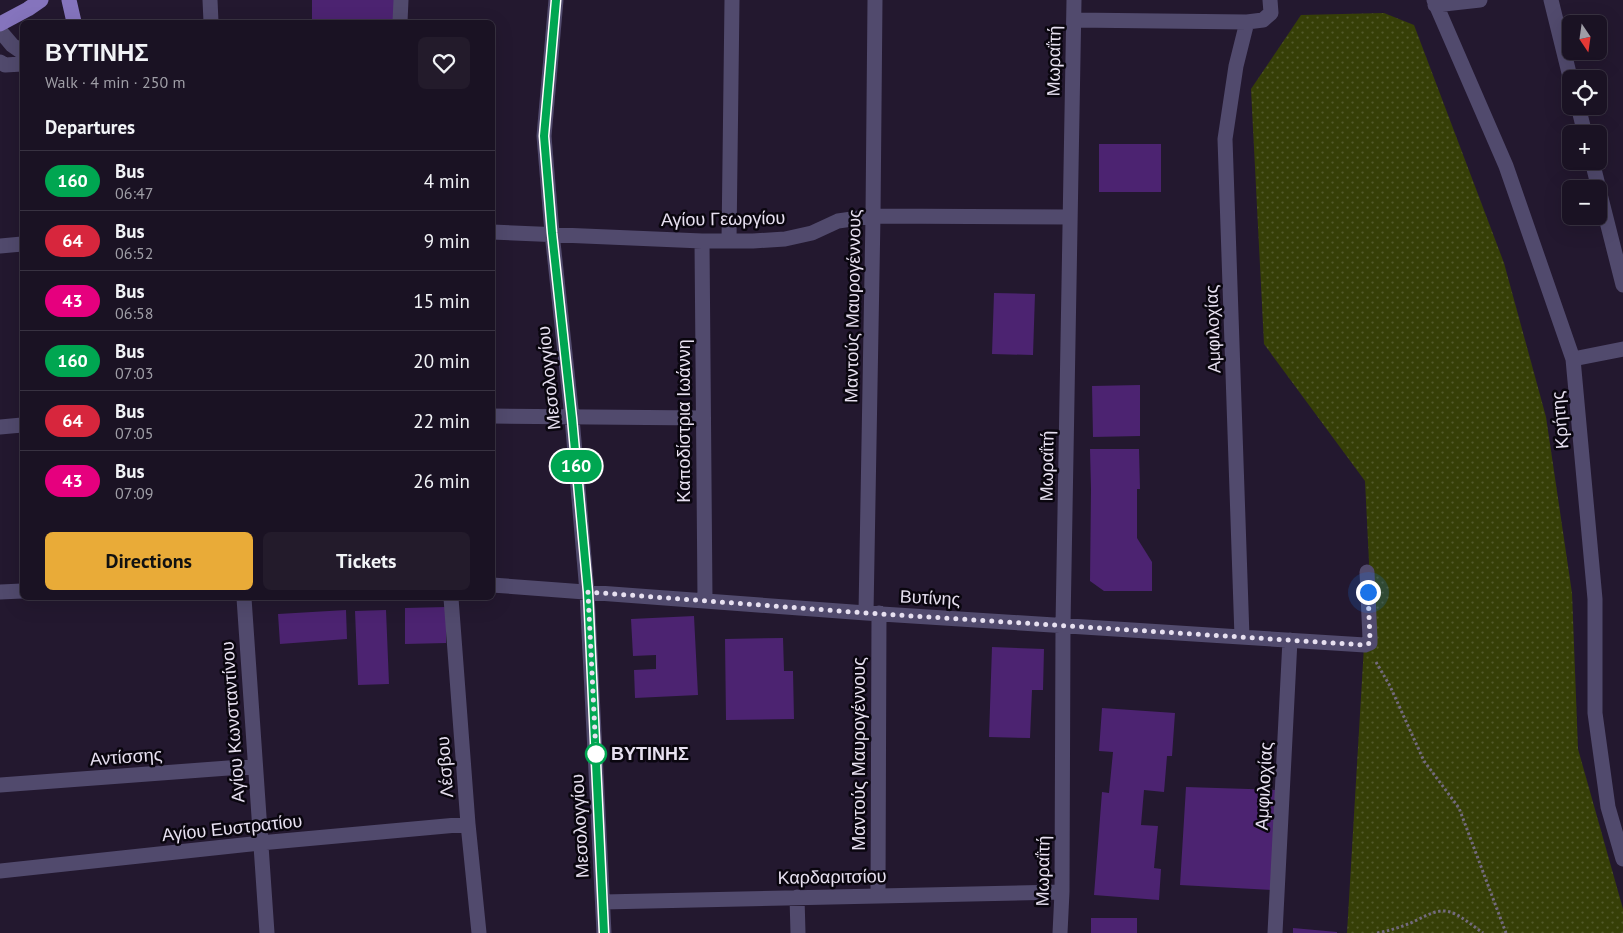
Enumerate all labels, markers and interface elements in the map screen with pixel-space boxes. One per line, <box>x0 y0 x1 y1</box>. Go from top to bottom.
north arrow <box>1562 15 1608 60</box>
map controls <box>1562 15 1607 225</box>
street label: Μωραΐτή <box>1041 25 1066 97</box>
text: ΒΥΤΙΝΗΣ <box>45 37 149 68</box>
button: heart <box>418 37 470 89</box>
button: locate <box>1562 70 1607 115</box>
text: Walk · 4 min · 250 m <box>45 72 185 92</box>
text: Departures <box>45 115 135 139</box>
button: + <box>1562 125 1607 170</box>
text: Bus <box>115 159 144 183</box>
text: 160 <box>57 169 88 192</box>
text: 4 min <box>424 169 470 193</box>
button: − <box>1562 180 1607 225</box>
text: 06:47 <box>115 183 153 203</box>
street label: Αγίου Γεωργίου <box>661 206 785 231</box>
street label: Μαντούς Μαυρογέννους <box>839 209 866 403</box>
text: Bus <box>115 219 144 243</box>
text: 64 <box>62 229 83 252</box>
text: 9 min <box>424 229 470 253</box>
text: 06:52 <box>115 243 153 263</box>
text: Bus <box>115 279 144 303</box>
street label: Αμφιλοχίας <box>1199 284 1226 374</box>
text: 43 <box>62 289 83 312</box>
text: 15 min <box>413 289 470 313</box>
text: 06:58 <box>115 303 153 323</box>
street label: Μεσολογγίου <box>532 325 565 431</box>
text: Bus <box>115 339 144 363</box>
street label: Καποδίστρια Ιωάννη <box>672 339 695 503</box>
text: 160 <box>57 349 88 372</box>
text: 20 min <box>413 349 470 373</box>
text: 07:03 <box>115 363 153 383</box>
street label: Κρήτης <box>1545 390 1573 450</box>
text: Bus <box>115 399 144 423</box>
text: 64 <box>62 409 83 432</box>
text: 22 min <box>413 409 470 433</box>
text: 07:05 <box>115 423 153 443</box>
street label: Μωραΐτή <box>1034 430 1059 502</box>
line badge: 160 <box>547 450 605 482</box>
text: 160 <box>561 454 591 477</box>
text: Bus <box>115 459 144 483</box>
text: 43 <box>62 469 83 492</box>
text: 26 min <box>413 469 470 493</box>
text: 07:09 <box>115 483 153 503</box>
button: Directions <box>45 532 253 590</box>
button: Tickets <box>263 532 470 590</box>
your location <box>1356 580 1381 605</box>
street label: Βυτίνης <box>899 584 961 611</box>
street label: Αγίου Κωνσταντίνου <box>215 641 250 803</box>
street label: Μαντούς Μαυρογέννους <box>847 657 870 851</box>
street label: Λέσβου <box>431 736 458 798</box>
street label: Αμφιλοχίας <box>1250 741 1277 831</box>
street label: Αντίσσης <box>89 742 163 771</box>
place label: ΒΥΤΙΝΗΣ <box>611 742 689 765</box>
marker: ΒΥΤΙΝΗΣ <box>585 743 607 765</box>
street label: Μεσολογγίου <box>565 773 594 879</box>
street label: Αγίου Ευστρατίου <box>161 809 303 846</box>
street label: Μωραΐτή <box>1030 835 1055 907</box>
street label: Καρδαριτσίου <box>777 864 887 889</box>

